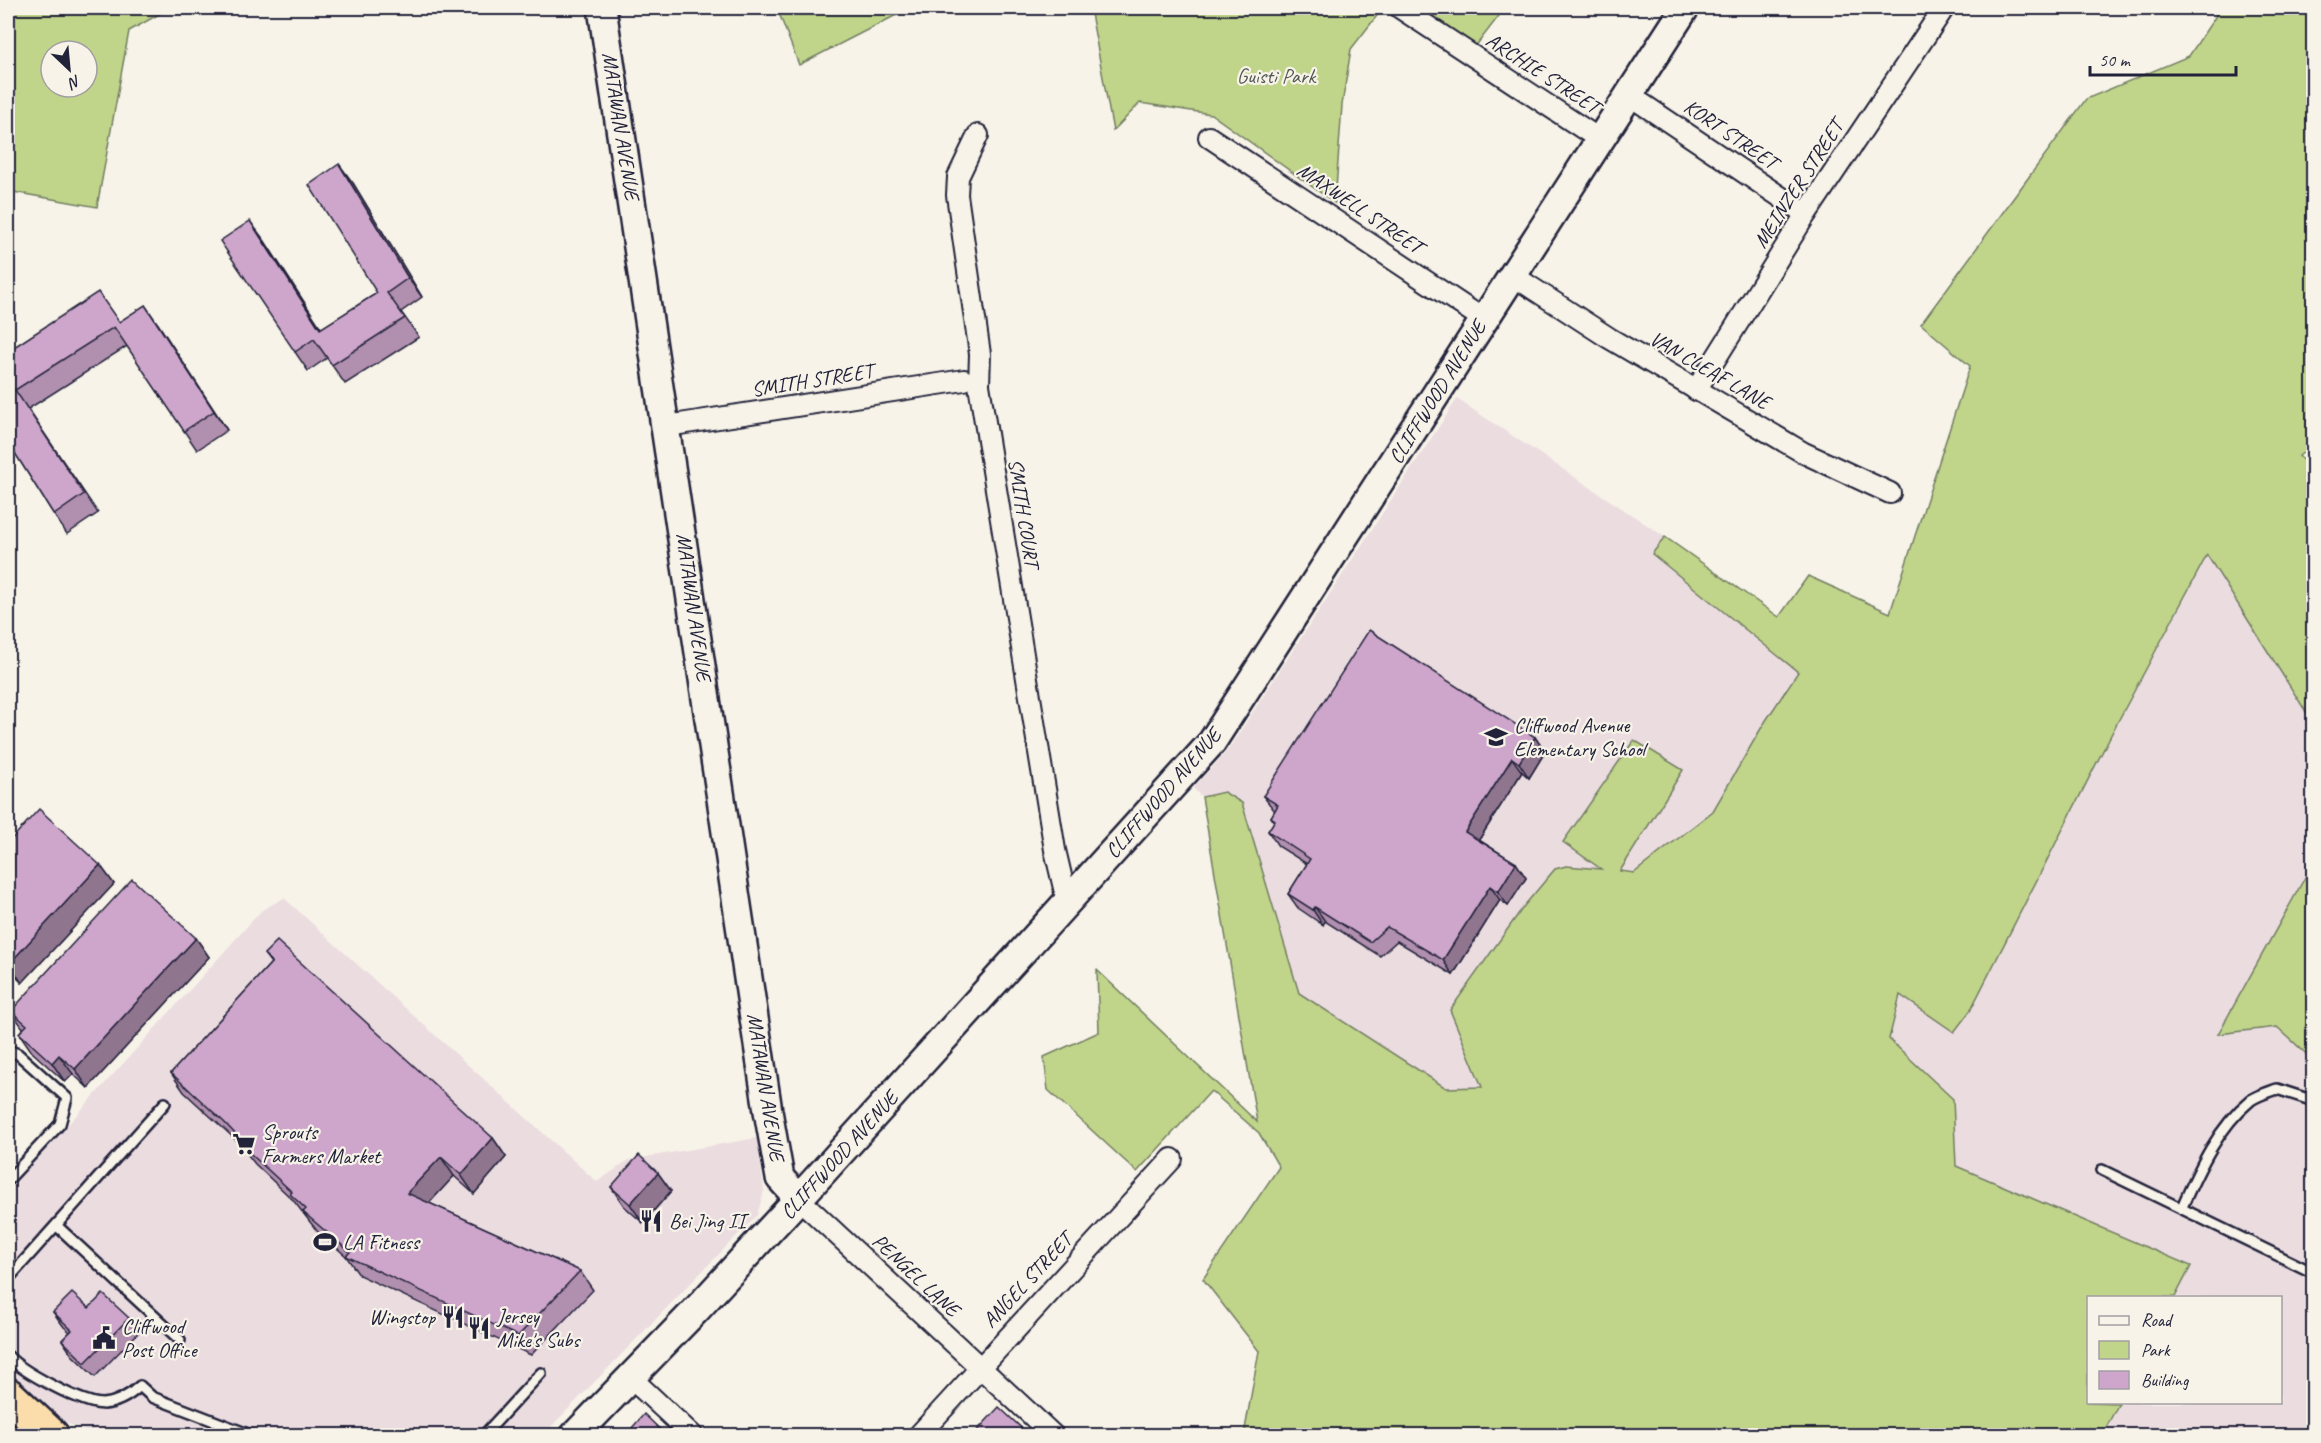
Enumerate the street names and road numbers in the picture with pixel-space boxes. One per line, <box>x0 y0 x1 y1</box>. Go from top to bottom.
street label: ARCHIE STREET <box>1481 27 1608 122</box>
street label: MATAWAN AVENUE <box>597 50 646 204</box>
street label: KORT STREET <box>1679 93 1786 177</box>
street label: MEINZER STREET <box>1747 111 1852 253</box>
street label: MAXWELL STREET <box>1292 157 1432 262</box>
street label: CLIFFWOOD AVENUE <box>1383 313 1493 468</box>
street label: VAN CLEAF LANE <box>1645 325 1777 416</box>
street label: SMITH STREET <box>750 357 880 402</box>
street label: SMITH COURT <box>1003 457 1046 573</box>
street label: MATAWAN AVENUE <box>671 531 718 685</box>
street label: CLIFFWOOD AVENUE <box>1099 721 1228 863</box>
street label: MATAWAN AVENUE <box>742 1011 791 1165</box>
street label: CLIFFWOOD AVENUE <box>775 1083 905 1225</box>
street label: ANGEL STREET <box>977 1224 1080 1333</box>
street label: PENGEL LANE <box>867 1228 967 1324</box>

